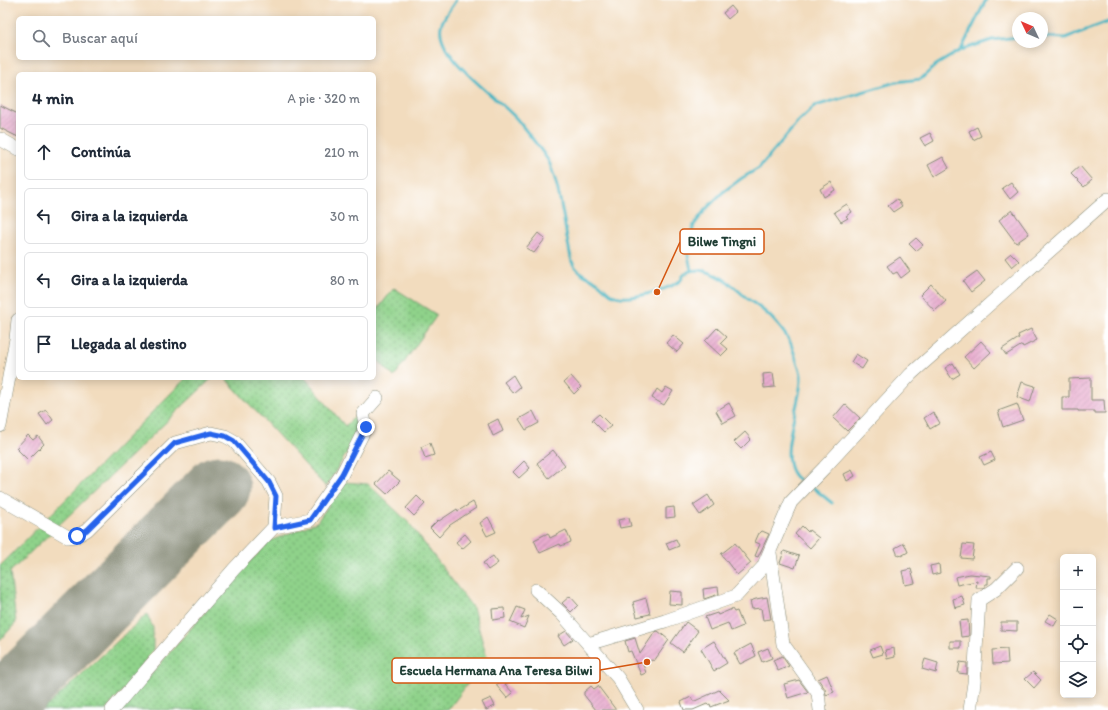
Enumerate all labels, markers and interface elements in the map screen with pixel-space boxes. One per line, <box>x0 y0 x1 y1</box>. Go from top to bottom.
north arrow <box>1012 12 1048 48</box>
search box <box>16 16 376 60</box>
icon: search <box>30 27 52 49</box>
text: Buscar aquí <box>62 29 138 47</box>
text: 4 min <box>32 88 74 108</box>
text: A pie · 320 m <box>288 91 360 106</box>
icon: ahead <box>33 141 55 163</box>
text: Continúa <box>71 143 131 161</box>
text: 210 m <box>324 145 359 160</box>
icon: left <box>33 205 55 227</box>
text: Gira a la izquierda <box>71 207 188 225</box>
text: 30 m <box>330 209 359 224</box>
callout: Bilwe Tingni <box>680 229 764 254</box>
text: Bilwe Tingni <box>688 234 756 250</box>
icon: left <box>33 269 55 291</box>
text: Gira a la izquierda <box>71 271 188 289</box>
text: 80 m <box>330 273 359 288</box>
icon: arrive <box>33 333 55 355</box>
text: Llegada al destino <box>71 335 187 353</box>
route end <box>357 418 375 436</box>
route start <box>68 527 86 545</box>
map controls <box>1060 554 1096 698</box>
button: + <box>1060 554 1096 590</box>
button: − <box>1060 590 1096 626</box>
button: locate <box>1060 626 1096 662</box>
callout: Escuela Hermana Ana Teresa Bilwi <box>392 658 600 683</box>
button: layers <box>1060 662 1096 698</box>
text: Escuela Hermana Ana Teresa Bilwi <box>400 663 592 678</box>

